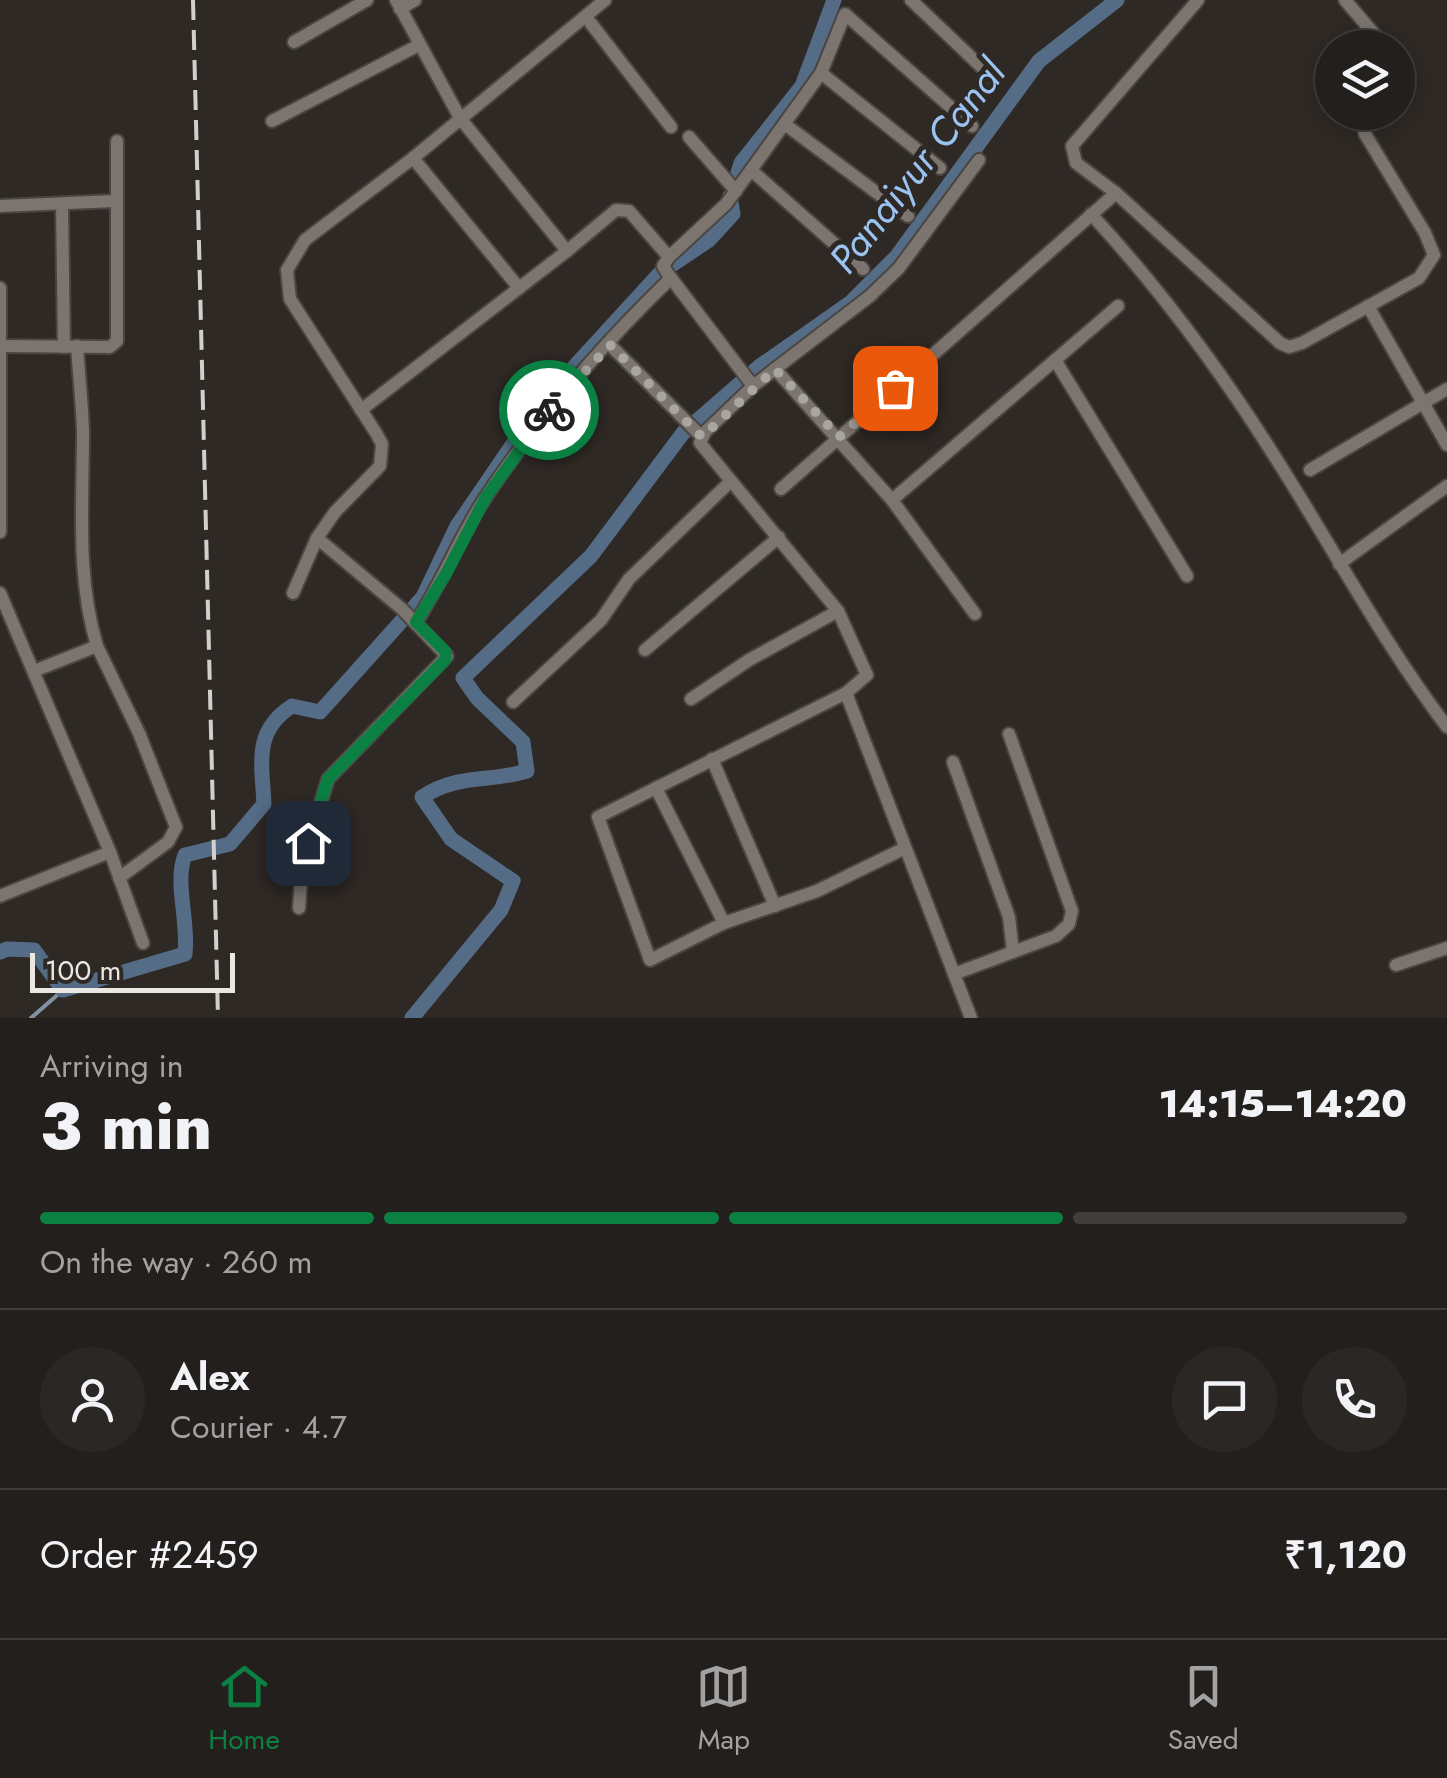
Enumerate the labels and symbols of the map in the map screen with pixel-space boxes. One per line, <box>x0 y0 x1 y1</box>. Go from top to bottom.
water label: Panaiyur Canal <box>815 45 1020 285</box>
pin <box>853 346 938 431</box>
courier <box>499 360 599 460</box>
pin <box>266 801 351 886</box>
scale bar <box>30 948 235 993</box>

